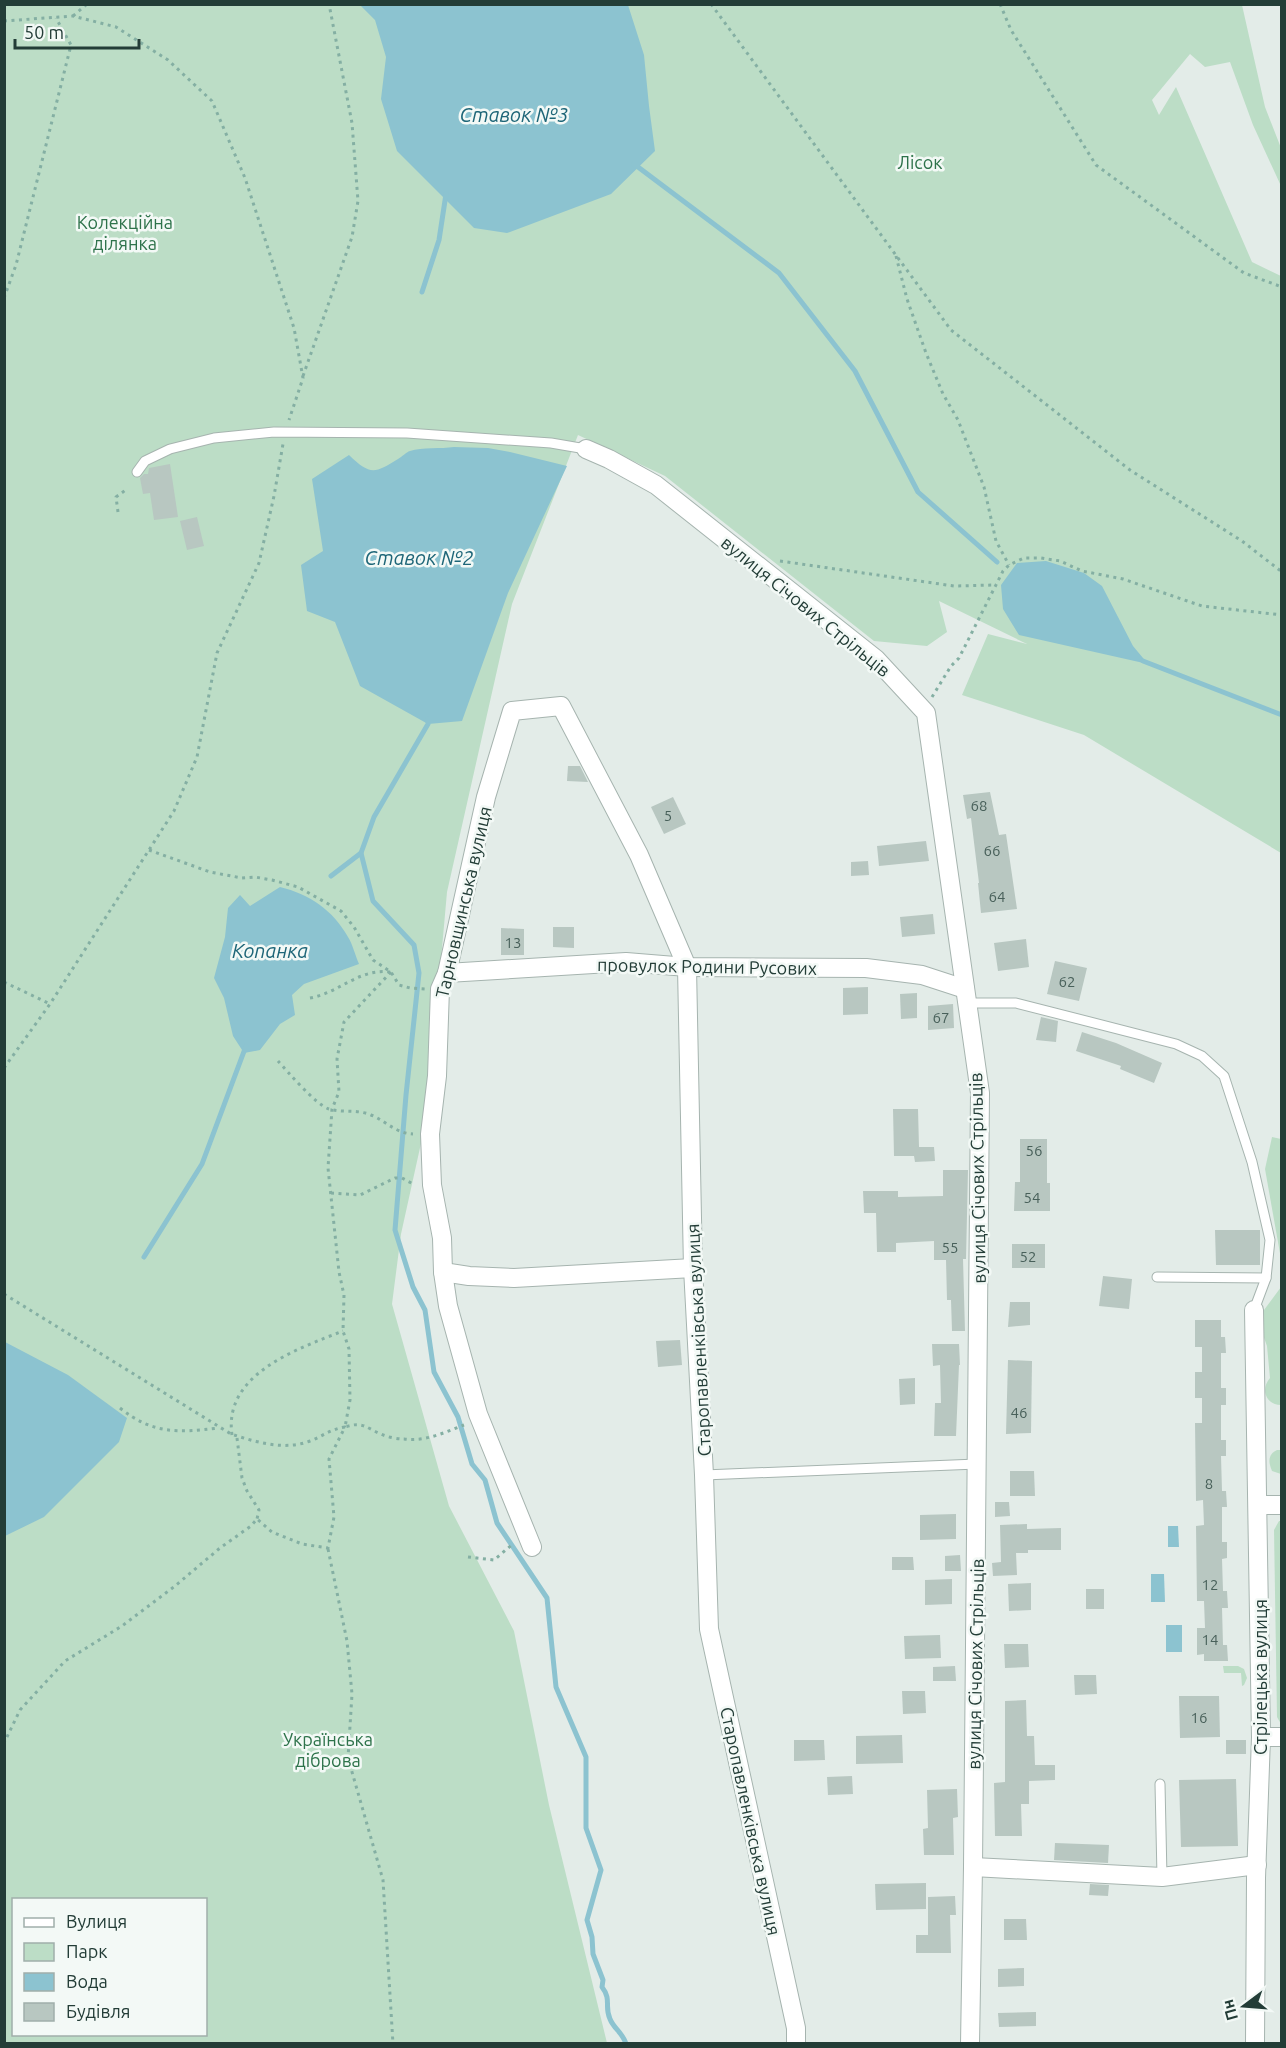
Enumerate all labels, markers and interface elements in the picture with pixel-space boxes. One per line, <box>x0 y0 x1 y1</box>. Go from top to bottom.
scale bar <box>15 12 140 50</box>
text: 50 m <box>24 22 64 42</box>
water label: Ставок №3 <box>460 103 568 126</box>
park label: Лісок <box>898 152 942 172</box>
park label: Колекційна ділянка <box>77 212 173 253</box>
street label: вулиця Січових Стрільців <box>718 532 894 680</box>
water label: Ставок №2 <box>365 546 473 569</box>
house number: 68 <box>971 797 987 814</box>
street label: Тарновщинська вулиця <box>431 804 495 1000</box>
house number: 5 <box>664 807 672 824</box>
house number: 66 <box>984 842 1000 859</box>
house number: 64 <box>989 888 1005 905</box>
house number: 13 <box>505 934 521 951</box>
water label: Копанка <box>232 939 308 962</box>
street label: провулок Родини Русових <box>597 954 817 978</box>
house number: 62 <box>1059 973 1075 990</box>
house number: 67 <box>933 1009 949 1026</box>
street label: вулиця Січових Стрільців <box>965 1072 989 1284</box>
house number: 56 <box>1026 1142 1042 1159</box>
house number: 54 <box>1024 1189 1040 1206</box>
street label: Старопавленківська вулиця <box>682 1223 714 1457</box>
house number: 55 <box>942 1239 958 1256</box>
house number: 52 <box>1020 1248 1036 1265</box>
house number: 46 <box>1011 1404 1027 1421</box>
house number: 8 <box>1205 1475 1213 1492</box>
street label: вулиця Січових Стрільців <box>963 1558 987 1770</box>
house number: 12 <box>1202 1576 1218 1593</box>
street label: Стрілецька вулиця <box>1250 1599 1270 1755</box>
house number: 14 <box>1202 1631 1218 1648</box>
street label: Старопавленківська вулиця <box>717 1705 785 1937</box>
house number: 16 <box>1191 1709 1207 1726</box>
park label: Українська діброва <box>283 1729 373 1770</box>
legend <box>12 1898 207 2036</box>
text: Вулиця <box>66 1911 127 1931</box>
text: Парк <box>66 1941 107 1961</box>
text: Вода <box>66 1971 108 1991</box>
north arrow <box>1214 1976 1274 2036</box>
text: Пн <box>1218 1998 1241 2023</box>
text: Будівля <box>66 2001 131 2021</box>

